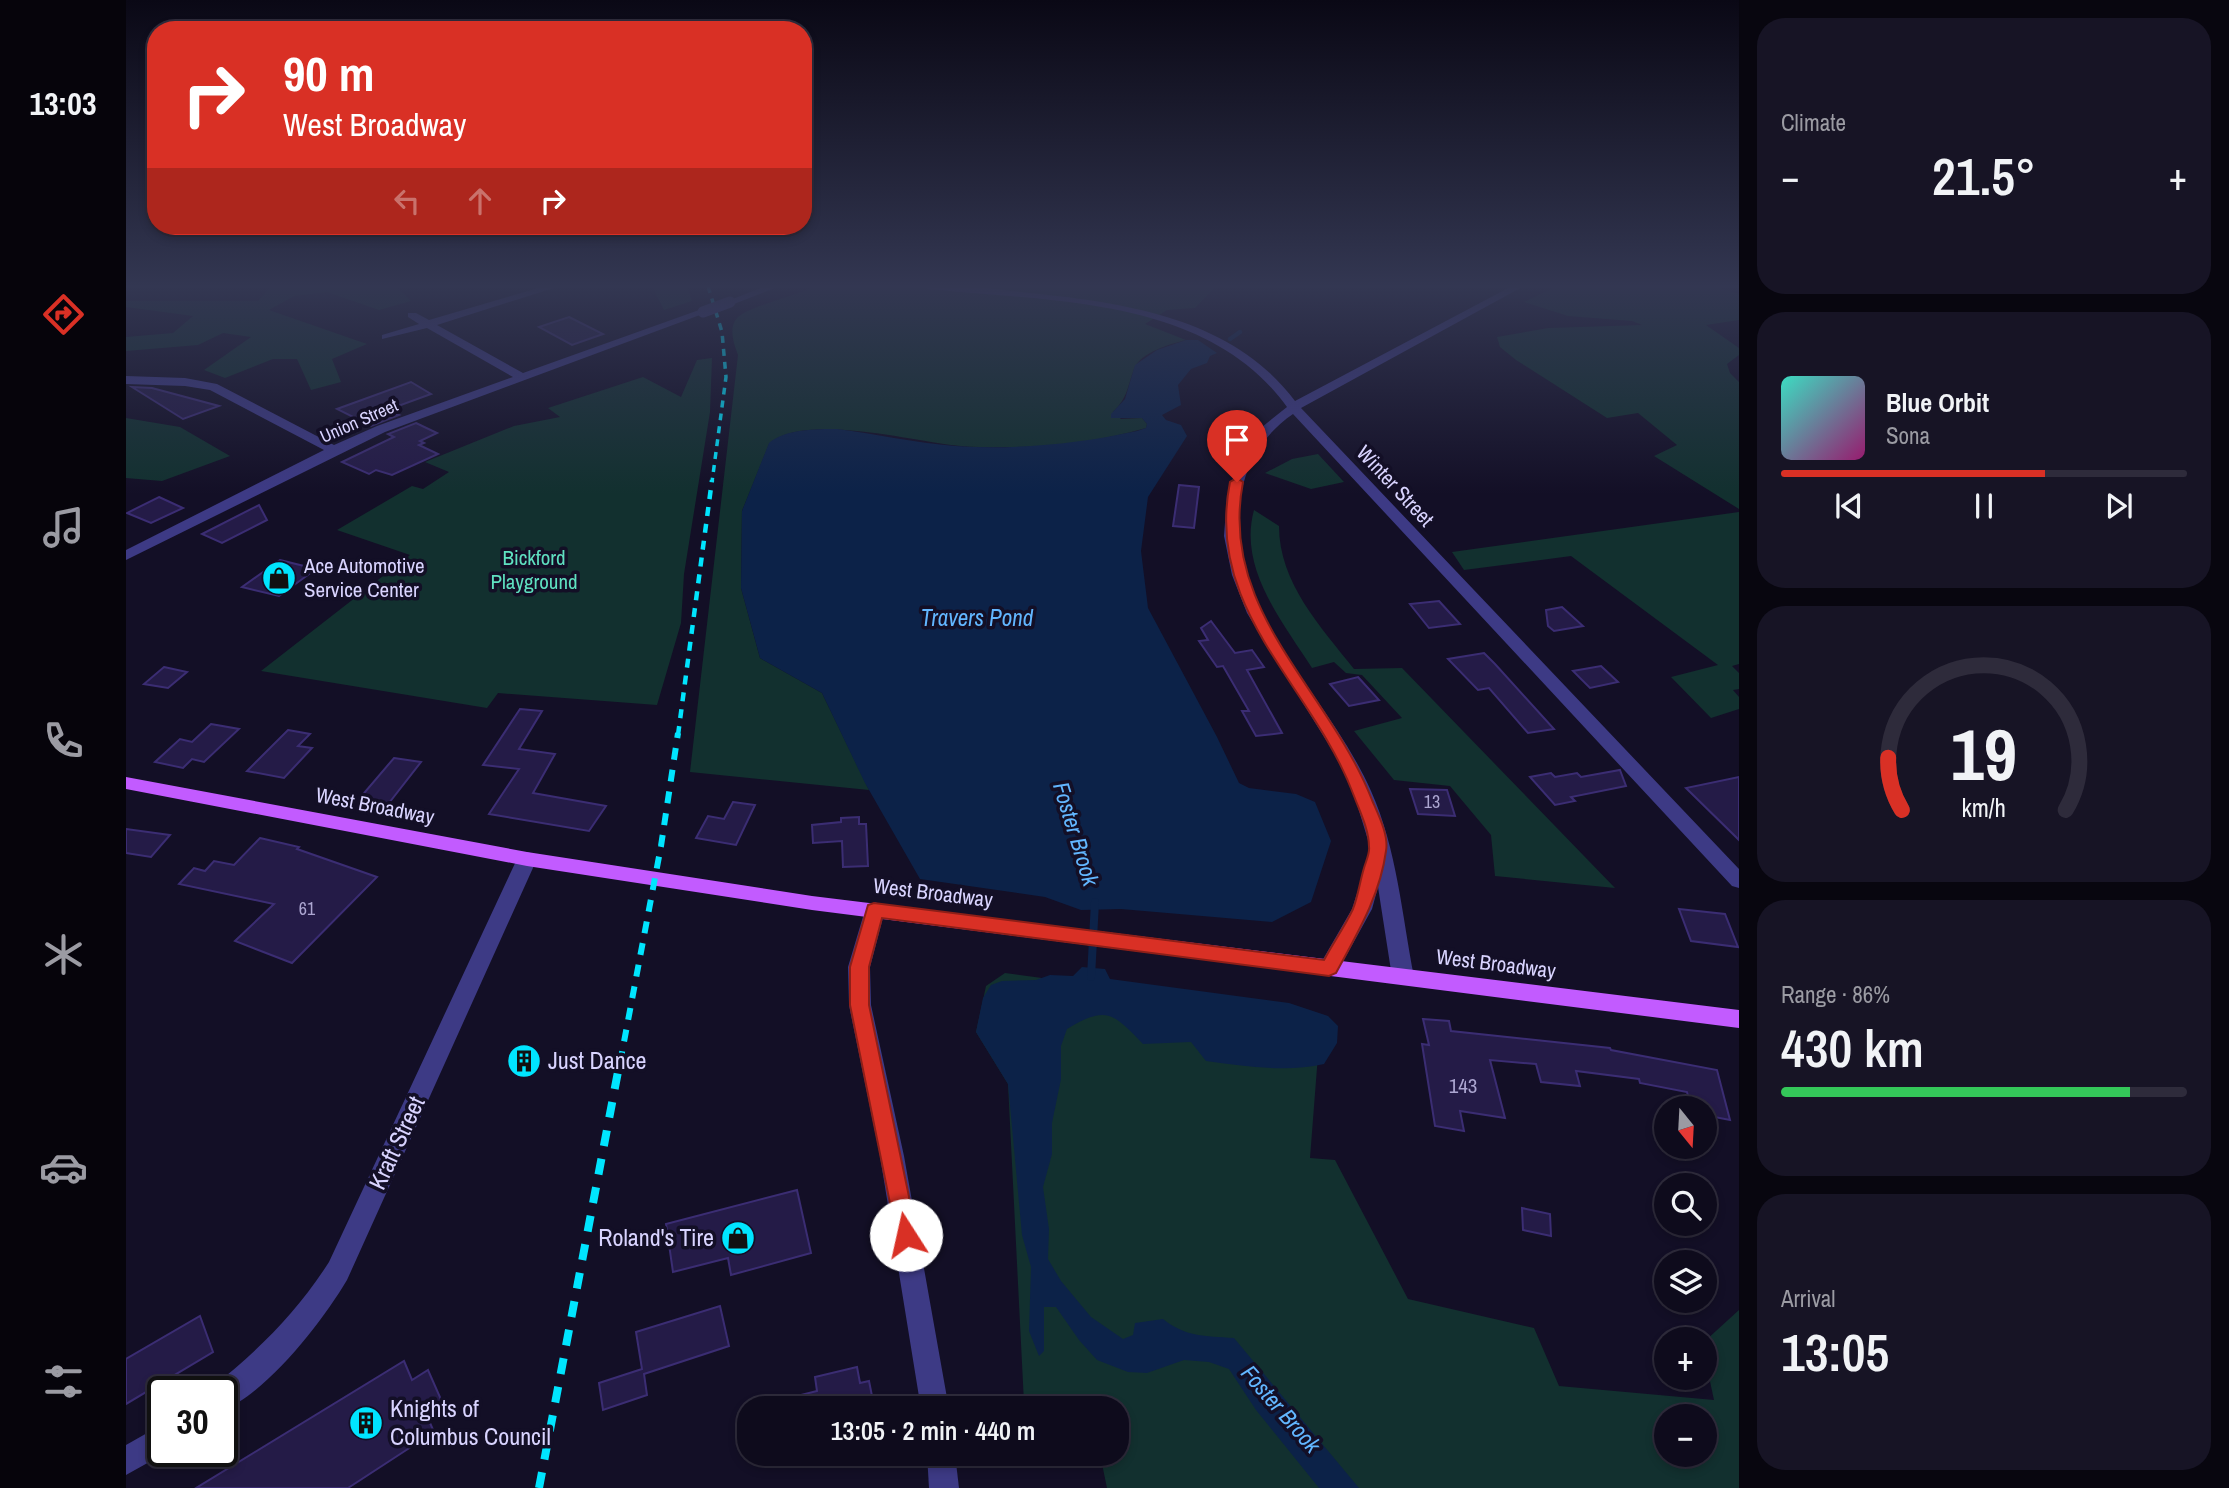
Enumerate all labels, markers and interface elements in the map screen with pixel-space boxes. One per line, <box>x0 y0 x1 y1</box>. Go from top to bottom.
text: 90 m <box>283 40 375 106</box>
icon: right <box>168 49 259 140</box>
text: 13:03 <box>29 82 97 125</box>
text: West Broadway <box>283 103 466 146</box>
text: Climate <box>1781 107 1846 138</box>
text: 21.5° <box>1932 141 2036 211</box>
text: − <box>1781 151 1799 202</box>
text: + <box>2169 151 2187 202</box>
icon: left <box>388 182 426 220</box>
icon: ahead <box>461 182 499 220</box>
icon: right <box>534 182 572 220</box>
icon: directions <box>39 290 88 339</box>
text: Blue Orbit <box>1886 385 1989 420</box>
street label: Union Street <box>316 392 402 449</box>
pin <box>1207 410 1267 482</box>
text: Sona <box>1886 420 1930 451</box>
icon: arrive <box>1218 421 1256 459</box>
street label: Winter Street <box>1350 439 1441 533</box>
icon: previous <box>1830 487 1868 525</box>
icon: pause <box>1965 487 2003 525</box>
icon: next <box>2100 487 2138 525</box>
icon: music <box>39 503 88 552</box>
park label: Bickford Playground <box>490 543 578 596</box>
place label: Ace Automotive Service Center <box>303 551 425 604</box>
shop icon: Ace Automotive Service Center <box>260 559 298 597</box>
water label: Travers Pond <box>921 602 1034 633</box>
text: 19 <box>1951 705 2017 803</box>
icon: phone <box>39 716 88 765</box>
water label: Foster Brook <box>1046 778 1107 891</box>
street label: West Broadway <box>313 780 437 831</box>
house number: 13 <box>1424 789 1440 814</box>
text: km/h <box>1962 791 2006 825</box>
street label: West Broadway <box>872 871 995 914</box>
house number: 61 <box>299 896 316 921</box>
icon: climate <box>39 930 88 979</box>
street label: West Broadway <box>1435 942 1558 985</box>
text: Range · 86% <box>1781 979 1890 1010</box>
text: 430 km <box>1781 1013 1924 1083</box>
building icon: Just Dance <box>505 1042 543 1080</box>
place label: Just Dance <box>548 1044 646 1076</box>
house number: 143 <box>1449 1071 1477 1100</box>
street label: Kraft Street <box>361 1090 432 1194</box>
north arrow <box>1654 1096 1717 1158</box>
map controls <box>1654 1096 1717 1467</box>
icon: car <box>39 1143 88 1192</box>
button: search <box>1654 1173 1717 1236</box>
position arrow <box>869 1198 943 1272</box>
shop icon: Roland's Tire <box>719 1219 757 1257</box>
place label: Roland's Tire <box>598 1221 714 1253</box>
button: layers <box>1654 1250 1717 1313</box>
text: Arrival <box>1781 1283 1836 1314</box>
text: 13:05 <box>1781 1317 1889 1387</box>
button: + <box>1654 1327 1717 1390</box>
icon: filters <box>39 1357 88 1406</box>
water label: Foster Brook <box>1234 1358 1329 1461</box>
speed limit sign: 30 <box>147 1376 238 1467</box>
place label: Knights of Columbus Council <box>390 1392 551 1452</box>
building icon: Knights of Columbus Council <box>347 1404 385 1442</box>
button: − <box>1654 1404 1717 1467</box>
text: 13:05 · 2 min · 440 m <box>831 1413 1035 1448</box>

